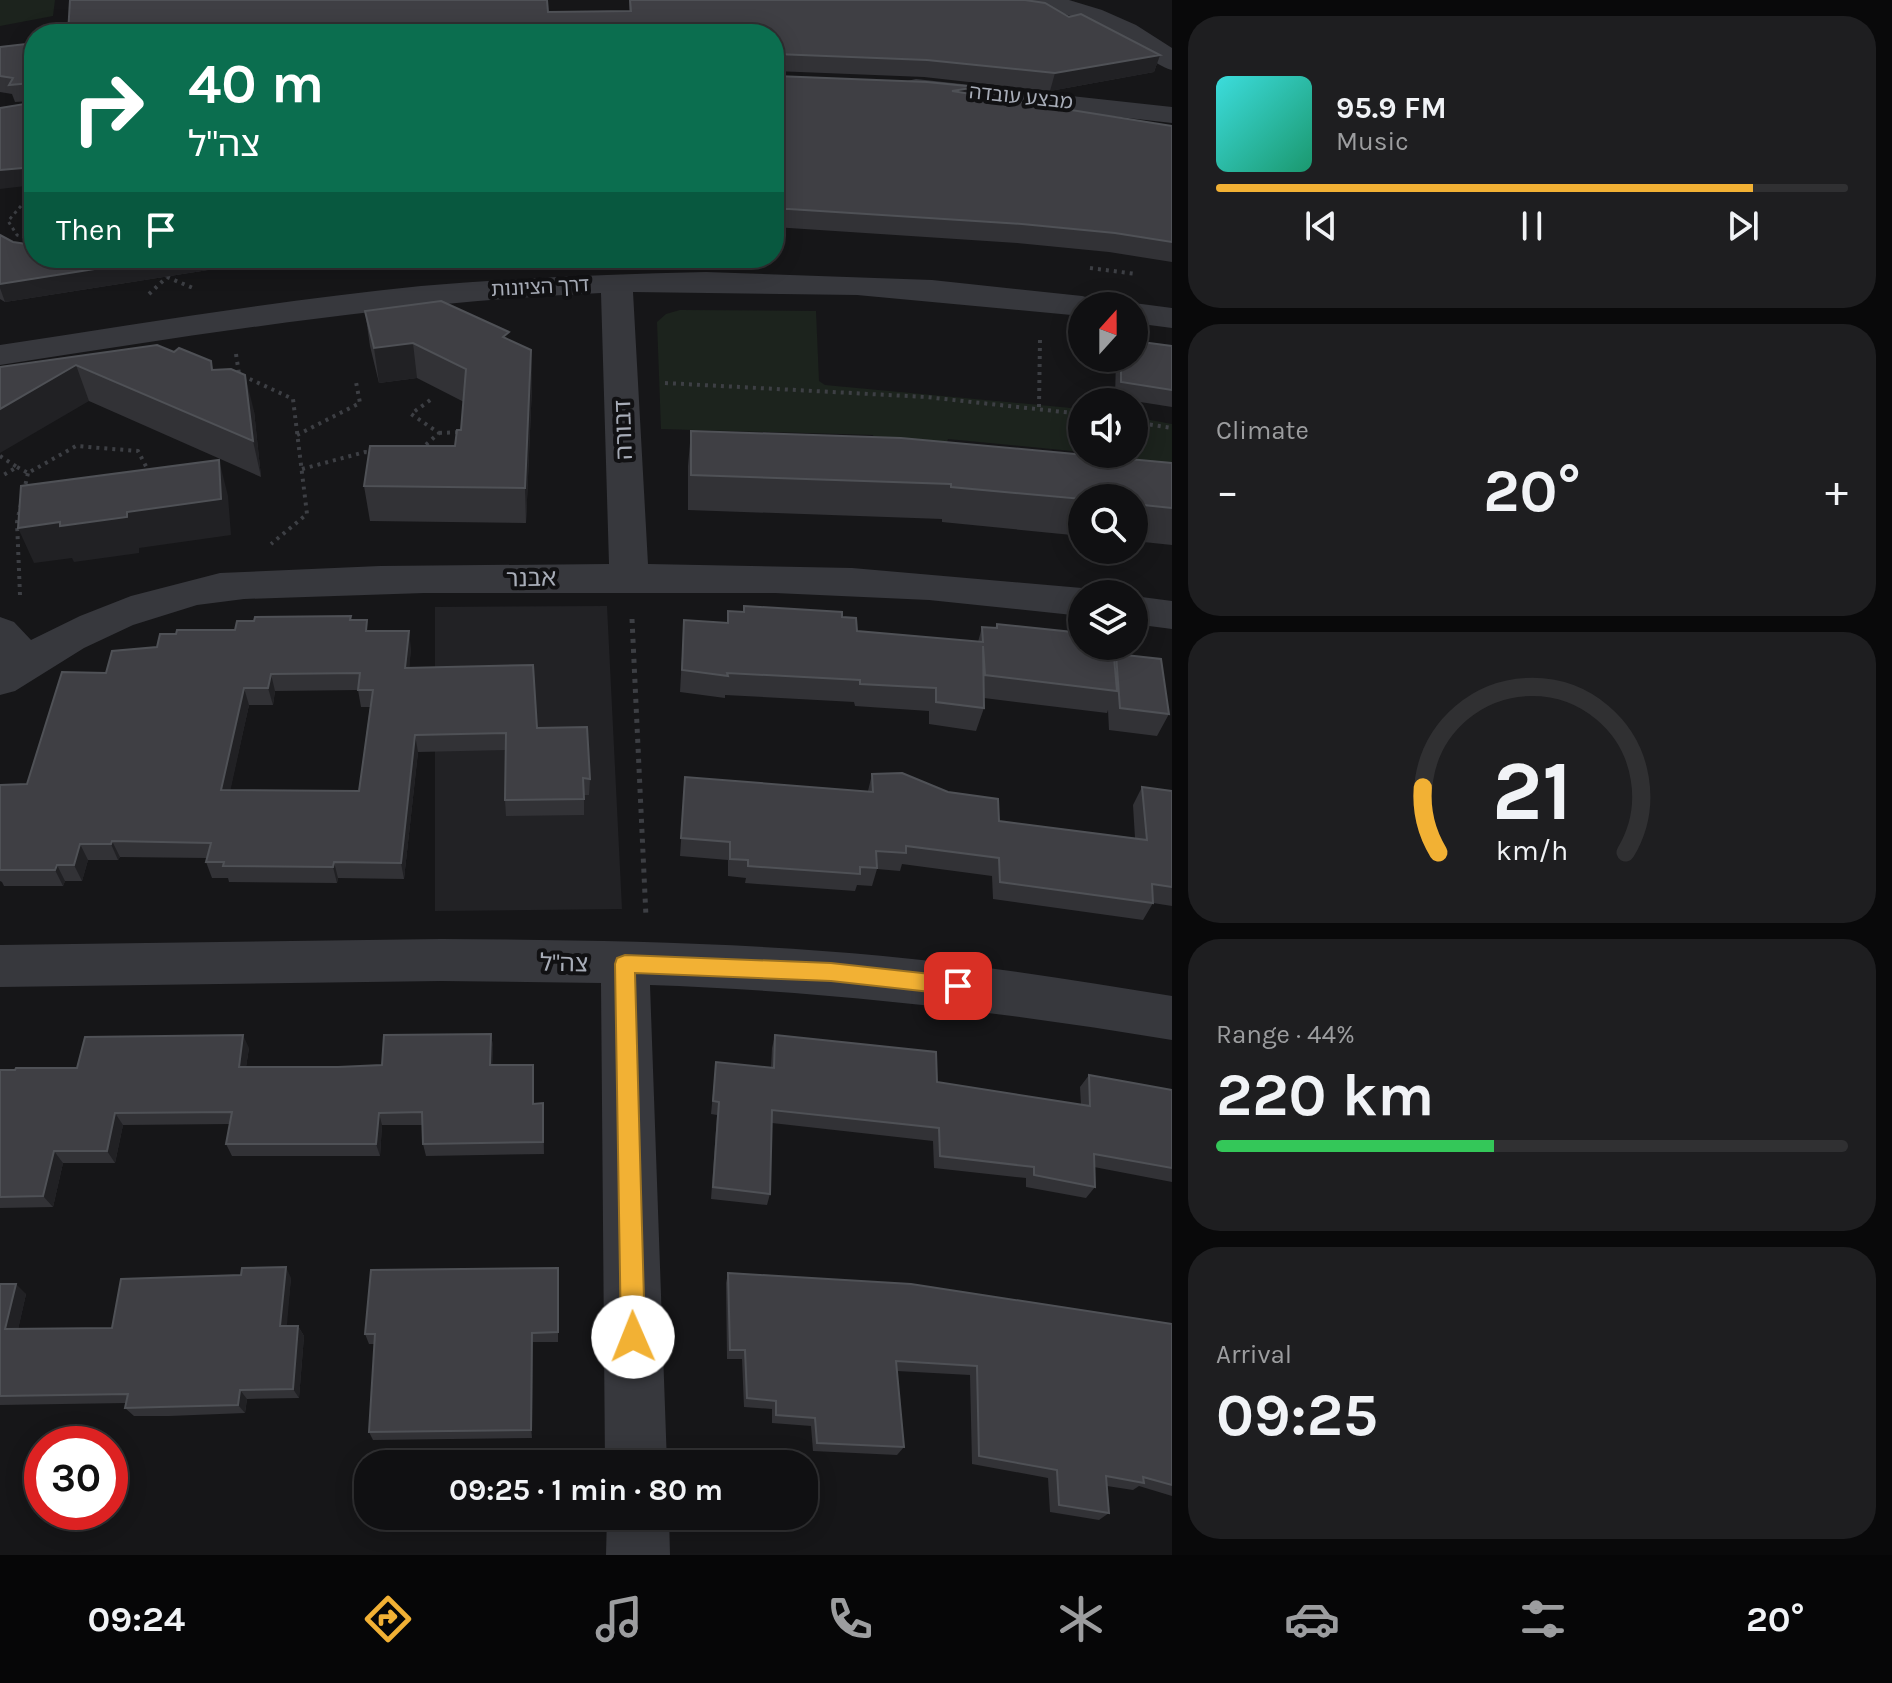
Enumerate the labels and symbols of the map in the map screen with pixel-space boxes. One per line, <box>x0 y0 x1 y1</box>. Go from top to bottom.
street label: מבצע עובדה <box>968 80 1074 114</box>
street label: דרך הציונות <box>490 273 590 301</box>
north arrow <box>1068 292 1148 372</box>
street label: דבורה <box>608 399 638 461</box>
street label: אבנר <box>505 564 557 592</box>
street label: צה"ל <box>540 949 588 977</box>
pin <box>924 952 992 1020</box>
position arrow <box>591 1295 675 1379</box>
speed limit sign: 30 <box>24 1426 128 1530</box>

